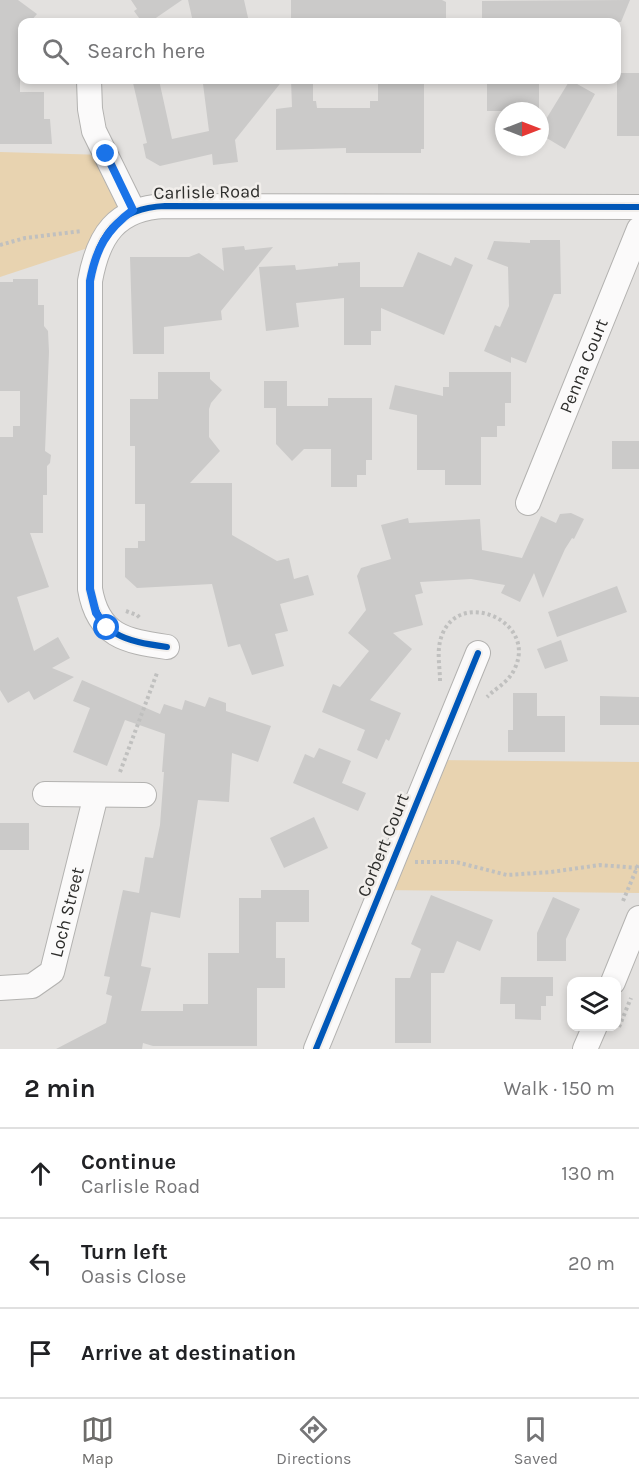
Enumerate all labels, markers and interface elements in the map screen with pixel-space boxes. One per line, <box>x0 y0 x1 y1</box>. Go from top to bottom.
search box <box>18 18 621 84</box>
icon: search <box>39 35 72 68</box>
text: Search here <box>87 38 205 64</box>
north arrow <box>495 102 549 156</box>
route end <box>92 140 118 166</box>
street label: Carlisle Road <box>153 180 261 204</box>
street label: Penna Court <box>555 315 613 416</box>
route start <box>93 614 119 640</box>
street label: Corbert Court <box>352 790 414 900</box>
street label: Loch Street <box>45 865 89 960</box>
map controls <box>567 977 621 1031</box>
button: layers <box>567 977 621 1031</box>
text: 2 min <box>24 1073 96 1104</box>
text: Walk · 150 m <box>504 1077 615 1100</box>
text: Continue <box>81 1149 176 1175</box>
icon: ahead <box>24 1157 57 1190</box>
text: 130 m <box>561 1162 615 1185</box>
text: Carlisle Road <box>81 1175 200 1198</box>
text: Turn left <box>81 1239 168 1265</box>
icon: left <box>24 1247 57 1280</box>
text: 20 m <box>568 1252 615 1275</box>
text: Oasis Close <box>81 1265 186 1288</box>
icon: arrive <box>24 1337 57 1370</box>
text: Arrive at destination <box>81 1340 296 1366</box>
tab: Map <box>81 1413 114 1468</box>
tab: Directions <box>276 1413 351 1468</box>
tab: Saved <box>514 1413 558 1468</box>

